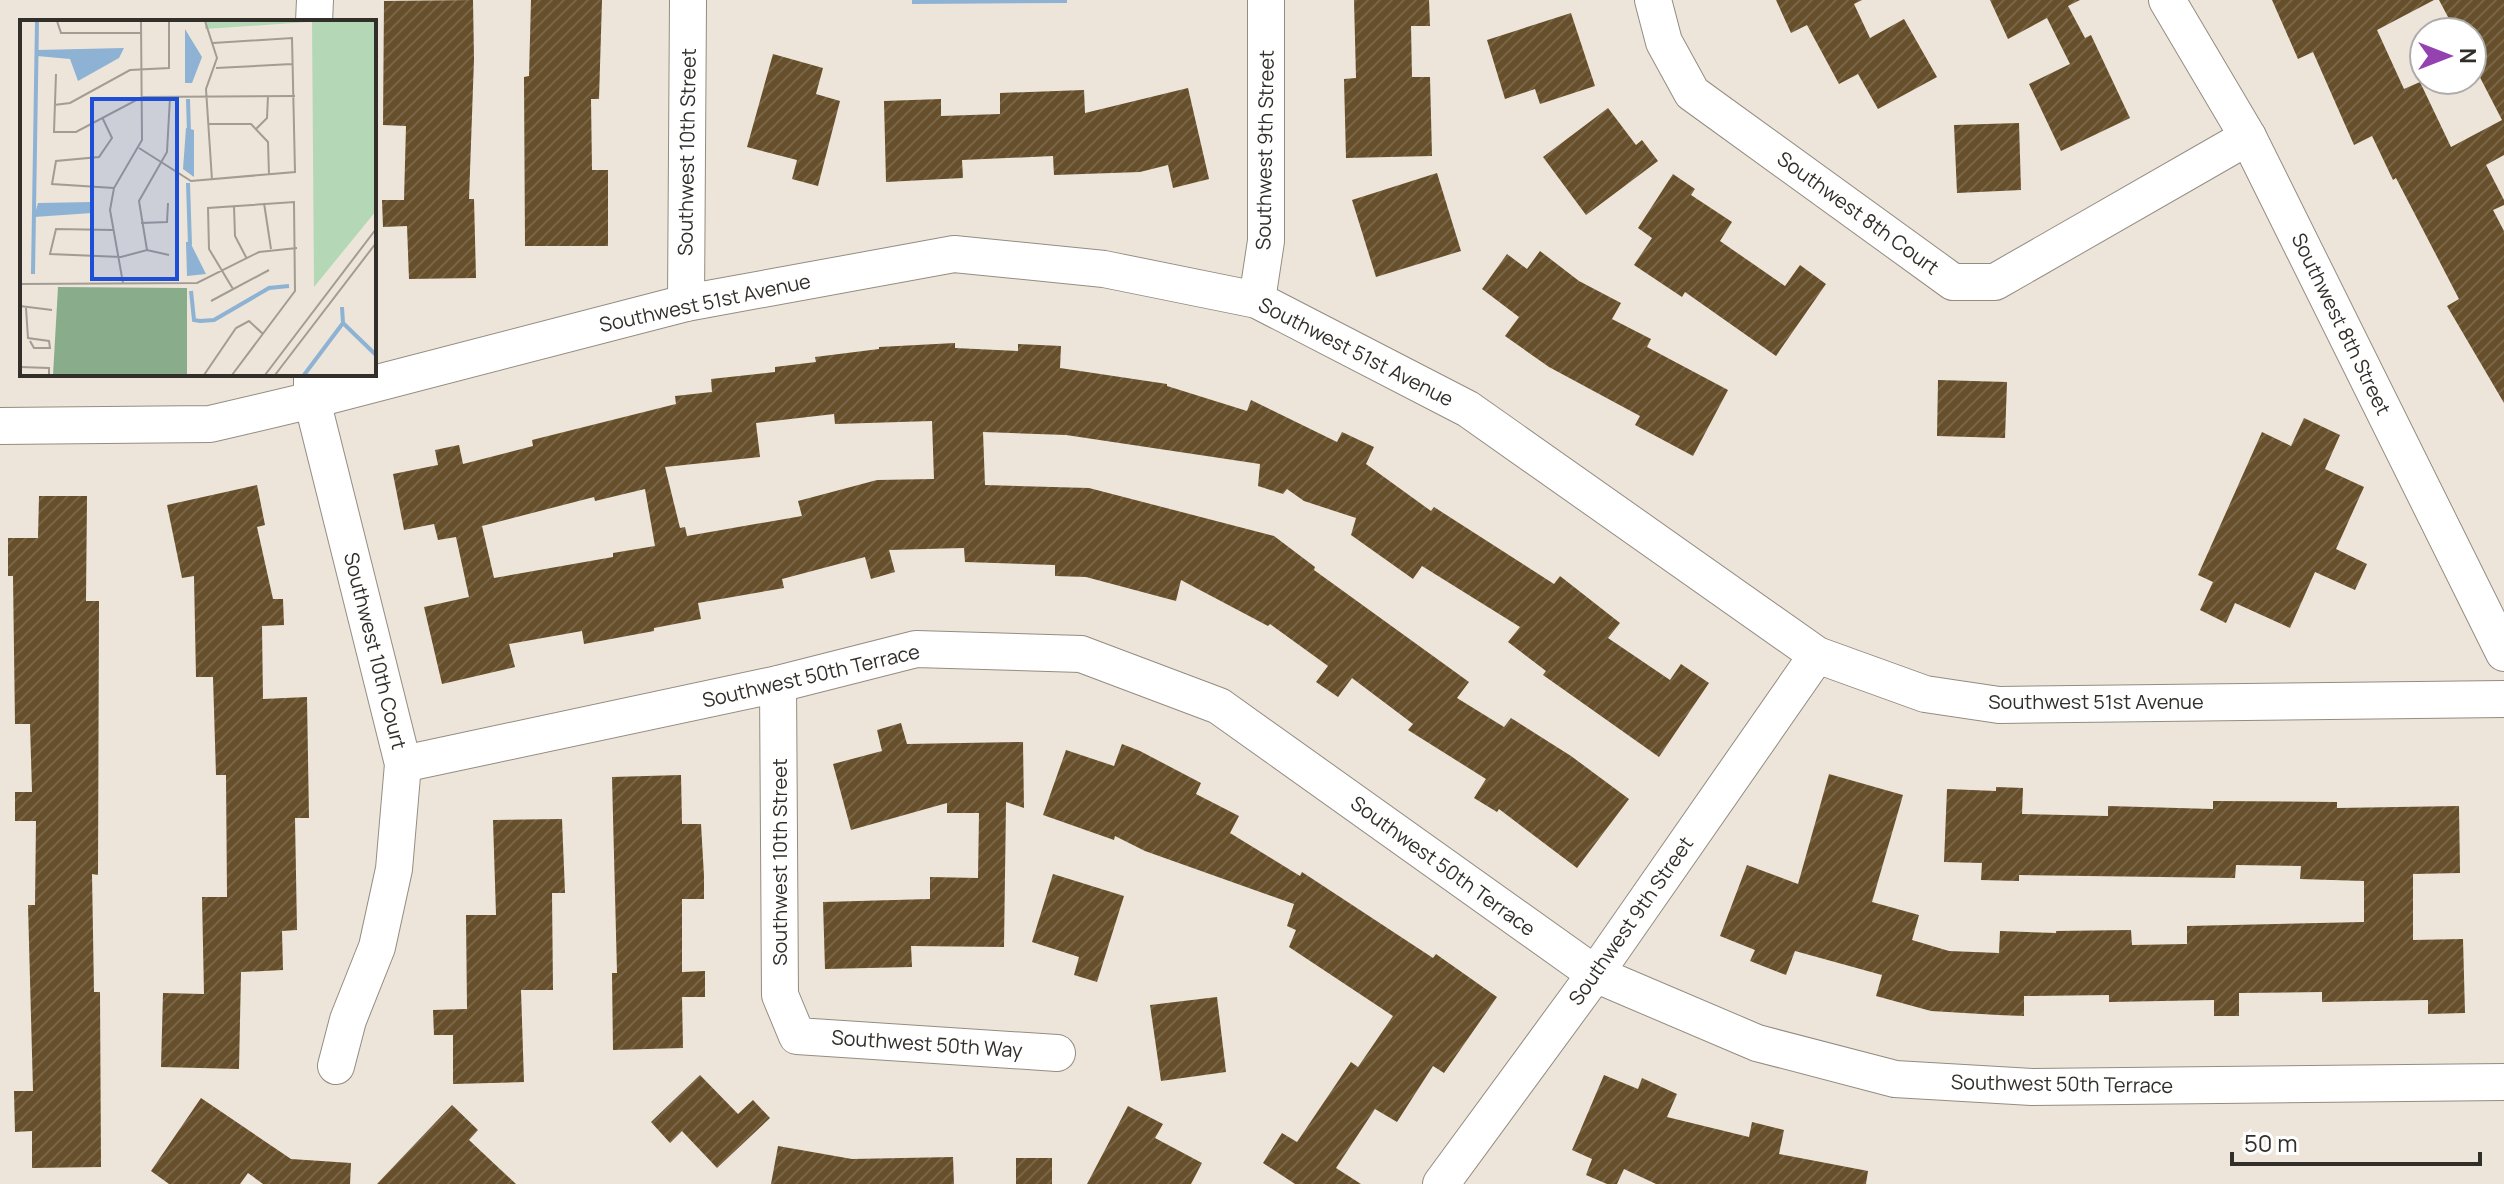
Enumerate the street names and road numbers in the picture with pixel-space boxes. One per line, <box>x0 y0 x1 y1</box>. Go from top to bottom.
street label: Southwest 10th Street <box>671 48 702 256</box>
street label: Southwest 9th Street <box>1249 50 1280 250</box>
street label: Southwest 8th Court <box>1772 145 1945 280</box>
street label: Southwest 8th Street <box>2286 228 2397 419</box>
street label: Southwest 51st Avenue <box>597 267 813 338</box>
street label: Southwest 51st Avenue <box>1254 291 1458 412</box>
street label: Southwest 10th Court <box>338 550 413 752</box>
street label: Southwest 50th Terrace <box>700 637 922 714</box>
street label: Southwest 51st Avenue <box>1988 688 2204 715</box>
street label: Southwest 10th Street <box>766 758 793 966</box>
street label: Southwest 50th Terrace <box>1345 789 1541 942</box>
street label: Southwest 9th Street <box>1562 831 1699 1010</box>
street label: Southwest 50th Way <box>831 1023 1024 1064</box>
street label: Southwest 50th Terrace <box>1951 1068 2173 1099</box>

